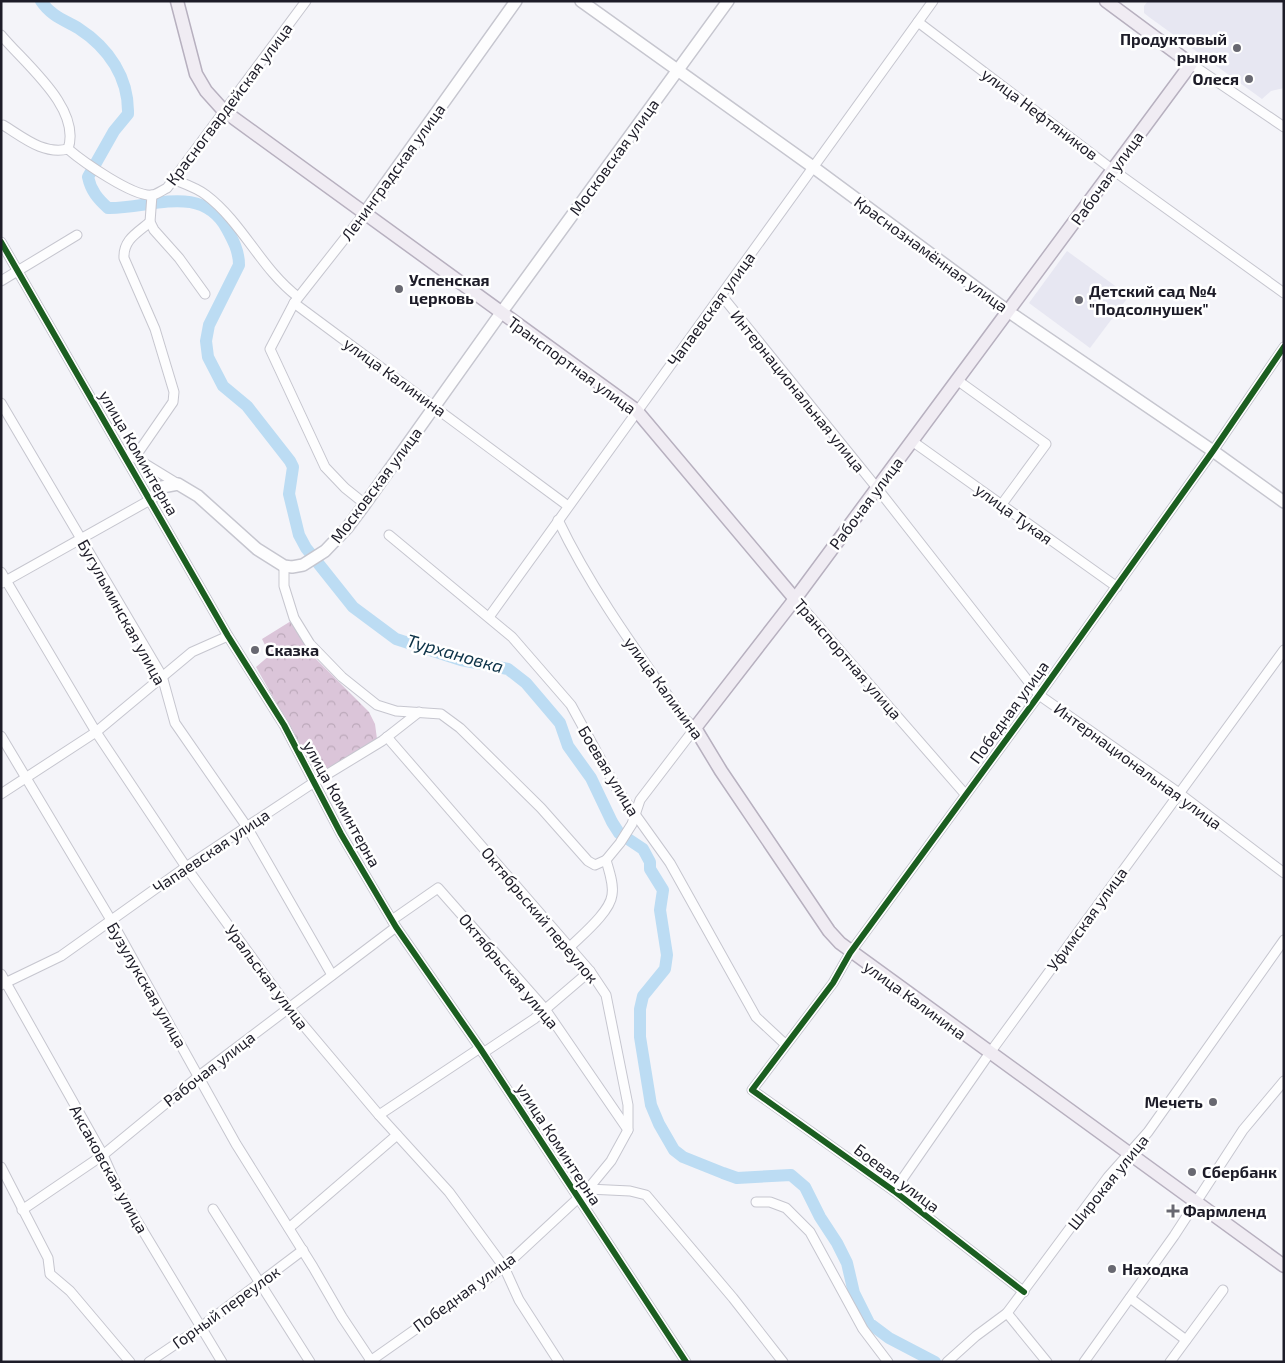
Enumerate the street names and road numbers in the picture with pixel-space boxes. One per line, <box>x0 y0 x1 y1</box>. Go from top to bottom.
street label: Красногвардейская улица <box>161 19 297 189</box>
street label: улица Нефтяников <box>978 64 1102 164</box>
street label: Московская улица <box>565 95 663 219</box>
street label: Ленинградская улица <box>337 100 449 244</box>
street label: Рабочая улица <box>1066 127 1148 229</box>
street label: Краснознамённая улица <box>850 192 1012 316</box>
street label: Чапаевская улица <box>663 248 759 370</box>
street label: Интернациональная улица <box>726 306 870 476</box>
street label: Транспортная улица <box>504 312 640 418</box>
street label: улица Калинина <box>340 333 450 421</box>
street label: улица Коминтерна <box>95 387 183 519</box>
street label: Московская улица <box>326 423 426 547</box>
street label: Рабочая улица <box>825 453 907 553</box>
street label: улица Тукая <box>971 479 1057 549</box>
street label: Бугульминская улица <box>74 536 170 688</box>
street label: Транспортная улица <box>790 594 906 724</box>
street label: улица Калинина <box>620 633 708 743</box>
street label: Победная улица <box>965 657 1053 767</box>
street label: Интернациональная улица <box>1050 698 1226 834</box>
street label: Боевая улица <box>574 722 644 820</box>
street label: улица Коминтерна <box>299 737 385 871</box>
street label: Чапаевская улица <box>149 805 273 897</box>
street label: Октябрьский переулок <box>477 843 603 988</box>
street label: Уфимская улица <box>1043 863 1131 975</box>
street label: Октябрьская улица <box>455 909 563 1033</box>
street label: Бузулукская улица <box>103 918 191 1052</box>
street label: Уральская улица <box>221 921 313 1033</box>
street label: улица Калинина <box>860 956 970 1044</box>
street label: Рабочая улица <box>159 1027 259 1111</box>
street label: улица Коминтерна <box>512 1079 606 1209</box>
street label: Аксаковская улица <box>65 1101 153 1237</box>
street label: Широкая улица <box>1063 1130 1153 1234</box>
street label: Боевая улица <box>850 1139 944 1217</box>
street label: Победная улица <box>409 1248 519 1336</box>
street label: Горный переулок <box>168 1261 284 1353</box>

